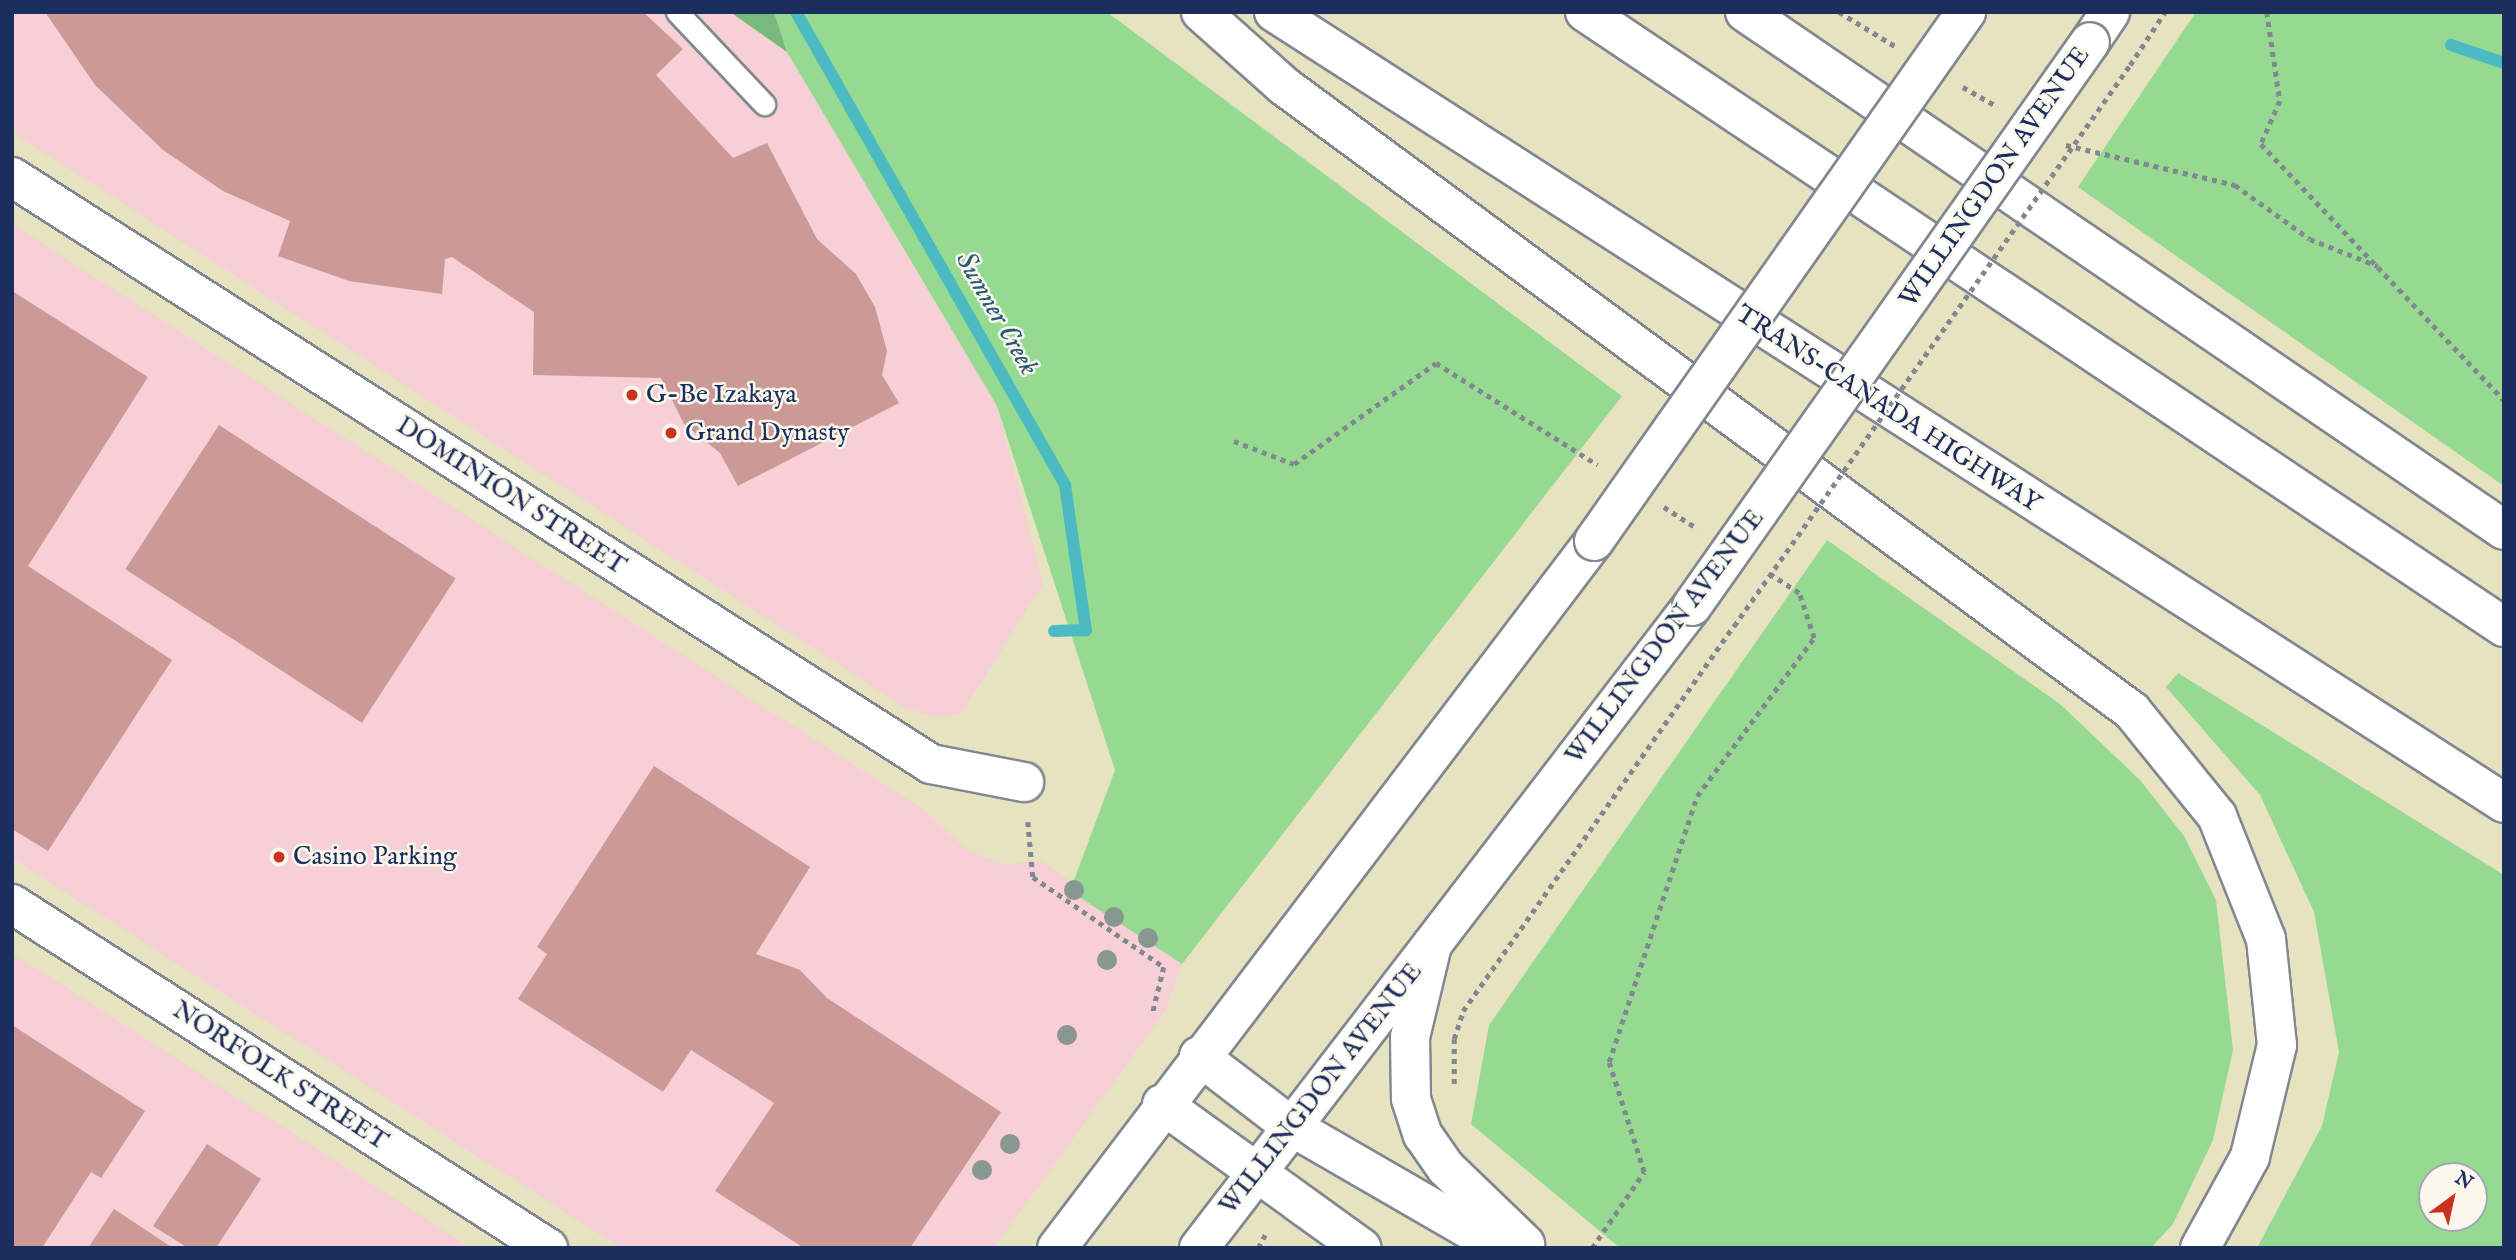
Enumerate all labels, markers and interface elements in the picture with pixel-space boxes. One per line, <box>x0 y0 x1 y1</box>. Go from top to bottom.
street label: WILLINGDON AVENUE <box>1893 41 2097 313</box>
water label: Sumner Creek <box>947 246 1045 382</box>
street label: TRANS-CANADA HIGHWAY <box>1730 299 2046 519</box>
place label: G-Be Izakaya <box>646 379 797 411</box>
marker: G-Be Izakaya <box>624 387 640 403</box>
street label: DOMINION STREET <box>390 410 632 582</box>
place label: Grand Dynasty <box>685 417 849 449</box>
marker: Grand Dynasty <box>663 425 679 441</box>
street label: WILLINGDON AVENUE <box>1559 503 1771 771</box>
place label: Casino Parking <box>293 841 457 873</box>
marker: Casino Parking <box>271 849 287 865</box>
street label: WILLINGDON AVENUE <box>1213 957 1429 1221</box>
street label: NORFOLK STREET <box>166 995 394 1157</box>
north arrow <box>2418 1162 2488 1232</box>
text: N <box>2450 1167 2477 1196</box>

